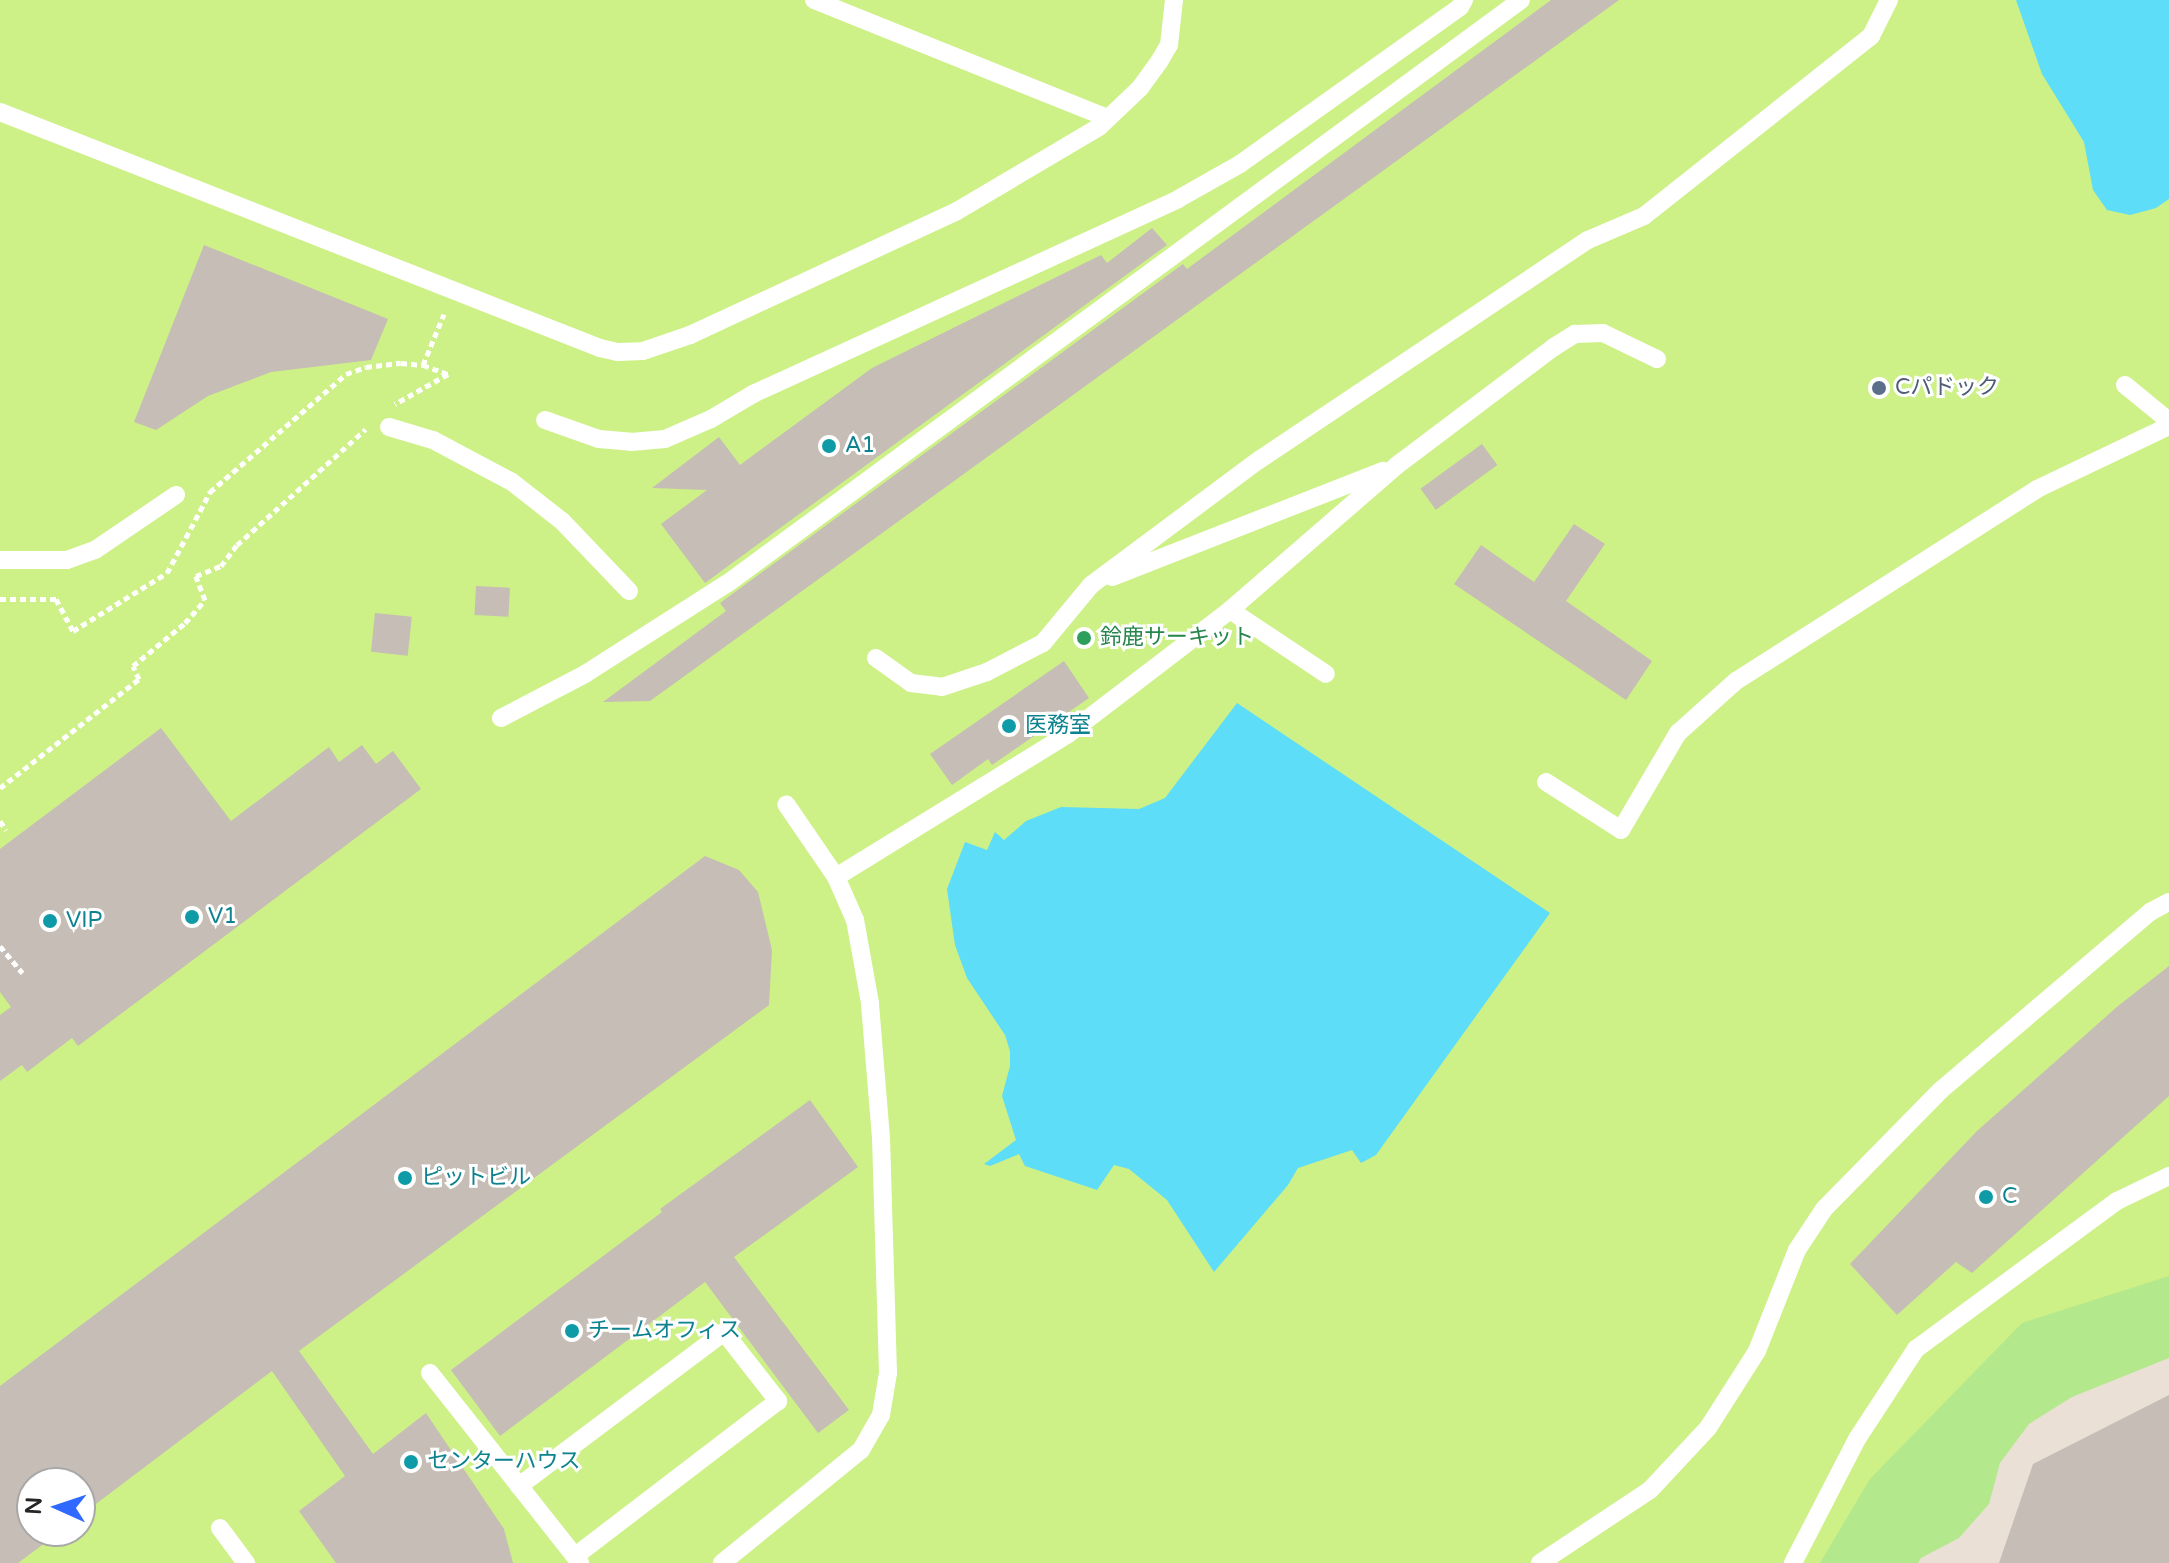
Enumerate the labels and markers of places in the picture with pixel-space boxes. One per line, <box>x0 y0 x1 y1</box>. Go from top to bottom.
place label: Cパドック <box>1895 375 1998 401</box>
marker: Cパドック <box>1870 379 1888 397</box>
place label: A1 <box>845 433 875 459</box>
marker: A1 <box>820 437 838 455</box>
place label: 鈴鹿サーキット <box>1100 625 1254 651</box>
marker: 鈴鹿サーキット <box>1075 629 1093 647</box>
place label: 医務室 <box>1025 713 1091 739</box>
marker: 医務室 <box>1000 717 1018 735</box>
place label: V1 <box>208 904 237 930</box>
place label: VIP <box>66 908 102 934</box>
marker: V1 <box>183 908 201 926</box>
marker: VIP <box>41 912 59 930</box>
place label: ピットビル <box>421 1165 531 1191</box>
marker: ピットビル <box>396 1169 414 1187</box>
place label: C <box>2002 1184 2017 1210</box>
marker: C <box>1977 1188 1995 1206</box>
place label: チームオフィス <box>588 1318 742 1344</box>
marker: チームオフィス <box>563 1322 581 1340</box>
place label: センターハウス <box>427 1449 581 1475</box>
marker: センターハウス <box>402 1453 420 1471</box>

